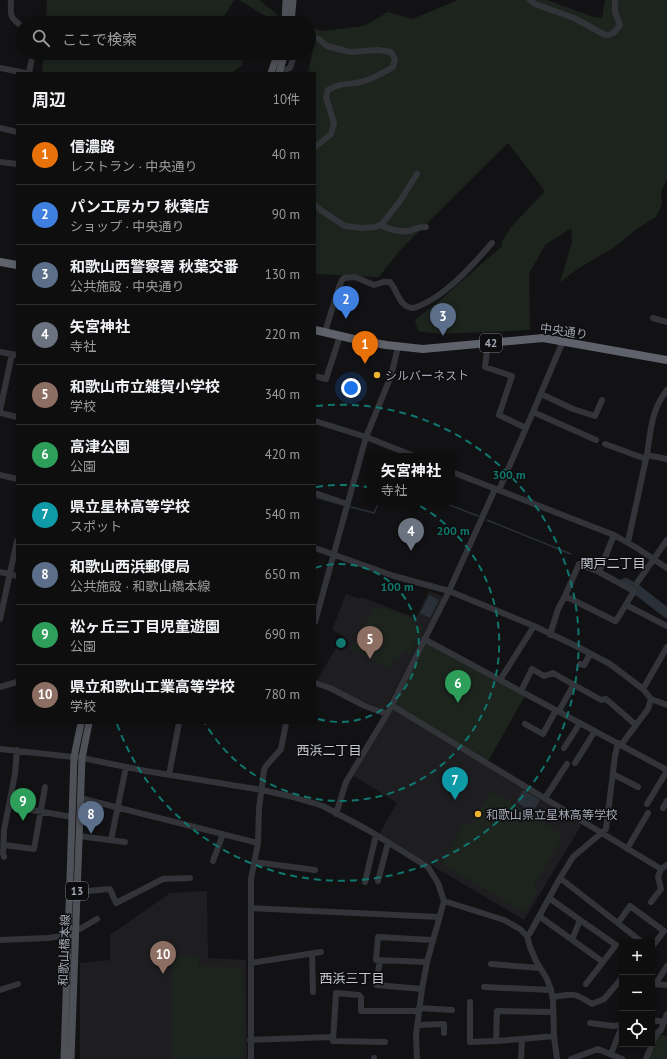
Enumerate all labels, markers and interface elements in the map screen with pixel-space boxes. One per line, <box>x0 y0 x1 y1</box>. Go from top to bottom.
search box <box>16 16 316 60</box>
icon: search <box>30 27 52 49</box>
text: ここで検索 <box>62 30 137 49</box>
text: 周辺 <box>32 89 66 111</box>
text: 10件 <box>273 91 300 108</box>
text: 信濃路 <box>70 137 115 156</box>
text: 1 <box>41 146 49 163</box>
text: 40 m <box>272 146 300 163</box>
text: レストラン · 中央通り <box>70 158 197 175</box>
text: パン工房カワ 秋葉店 <box>70 197 210 216</box>
text: 2 <box>41 206 49 223</box>
text: 90 m <box>272 206 300 223</box>
text: ショップ · 中央通り <box>70 218 184 235</box>
text: 和歌山西警察署 秋葉交番 <box>70 257 239 276</box>
text: 3 <box>41 266 49 283</box>
text: 130 m <box>265 266 300 283</box>
text: 公共施設 · 中央通り <box>70 278 184 295</box>
pin: 2 <box>333 286 359 319</box>
pin: 3 <box>430 303 456 336</box>
text: 矢宮神社 <box>70 317 130 336</box>
street label: 中央通り <box>539 320 589 342</box>
text: 4 <box>41 326 49 343</box>
text: 220 m <box>265 326 300 343</box>
pin: 1 <box>352 331 378 364</box>
road number: 42 <box>480 334 502 352</box>
text: 寺社 <box>70 338 96 355</box>
place label: シルバーネスト <box>385 368 469 383</box>
marker: シルバーネスト <box>372 370 382 380</box>
text: 和歌山市立雑賀小学校 <box>70 377 220 396</box>
your location <box>341 378 361 398</box>
text: 5 <box>41 386 49 403</box>
text: 340 m <box>265 386 300 403</box>
text: 学校 <box>70 398 96 415</box>
text: 高津公園 <box>70 437 130 456</box>
text: 6 <box>41 446 49 463</box>
text: 420 m <box>265 446 300 463</box>
popup <box>367 453 455 505</box>
text: 公園 <box>70 458 96 475</box>
text: 矢宮神社 <box>381 461 441 480</box>
text: 300 m <box>492 467 526 482</box>
text: 寺社 <box>381 482 407 499</box>
text: 県立星林高等学校 <box>70 497 190 516</box>
text: 7 <box>41 506 49 523</box>
text: 540 m <box>265 506 300 523</box>
text: スポット <box>70 518 122 535</box>
pin: 4 <box>398 518 424 551</box>
text: 200 m <box>436 523 470 538</box>
district label: 関戸二丁目 <box>580 555 646 572</box>
text: 和歌山西浜郵便局 <box>70 557 190 576</box>
text: 8 <box>41 566 49 583</box>
text: 650 m <box>265 566 300 583</box>
text: 公共施設 · 和歌山橋本線 <box>70 578 210 595</box>
text: 100 m <box>380 579 414 594</box>
text: 松ヶ丘三丁目児童遊園 <box>70 617 220 636</box>
text: 9 <box>41 626 49 643</box>
text: 690 m <box>265 626 300 643</box>
pin: 5 <box>357 626 383 659</box>
centre of rings <box>334 636 348 650</box>
text: 公園 <box>70 638 96 655</box>
pin: 6 <box>445 670 471 703</box>
text: 県立和歌山工業高等学校 <box>70 677 235 696</box>
text: 10 <box>38 686 52 703</box>
text: 780 m <box>265 686 300 703</box>
text: 学校 <box>70 698 96 715</box>
district label: 西浜二丁目 <box>296 742 362 759</box>
pin: 7 <box>442 767 468 800</box>
pin: 9 <box>10 788 36 821</box>
pin: 8 <box>78 801 104 834</box>
place label: 和歌山県立星林高等学校 <box>486 807 618 822</box>
marker: 和歌山県立星林高等学校 <box>473 809 483 819</box>
road number: 13 <box>66 882 88 900</box>
street label: 和歌山橋本線 <box>55 914 73 986</box>
map controls <box>619 939 655 1047</box>
button: + <box>619 939 655 975</box>
pin: 10 <box>150 941 176 974</box>
district label: 西浜三丁目 <box>319 970 385 987</box>
button: − <box>619 975 655 1011</box>
button: locate <box>619 1011 655 1047</box>

